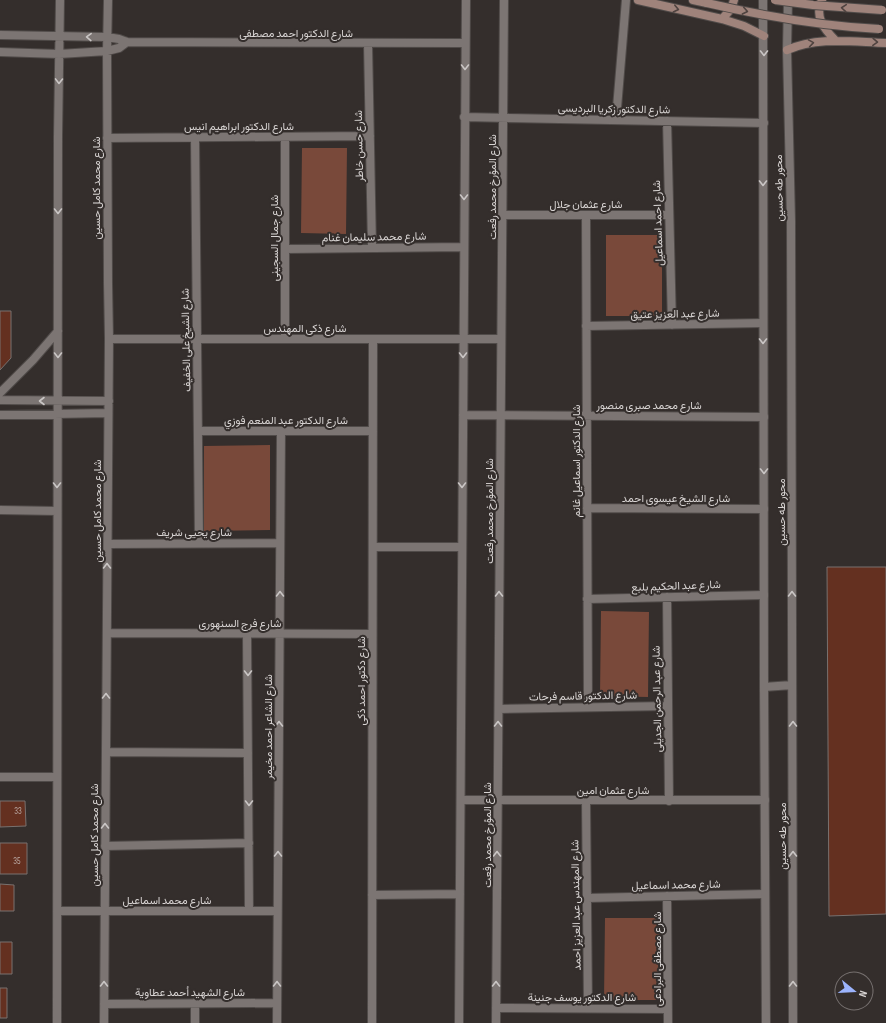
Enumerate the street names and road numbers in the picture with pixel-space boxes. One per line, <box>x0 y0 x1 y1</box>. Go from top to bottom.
street label: شارع الدكتور احمد مصطفى <box>239 27 353 41</box>
street label: شارع الدكتور زكريا البرديسى <box>558 102 671 117</box>
street label: شارع حسن خاطر <box>352 110 367 183</box>
street label: شارع الدكتور ابراهيم انيس <box>184 120 294 134</box>
street label: شارع المؤرخ محمد رفعت <box>486 134 500 240</box>
street label: شارع محمد كامل حسين <box>90 136 104 239</box>
street label: محور طه حسين <box>772 154 786 222</box>
street label: شارع احمد اسماعيل <box>650 180 667 266</box>
street label: شارع جمال السجينى <box>268 194 282 281</box>
street label: شارع عثمان جلال <box>550 198 623 212</box>
street label: شارع محمد سليمان غنام <box>322 230 427 245</box>
street label: شارع الشيخ على الخفيف <box>179 288 194 392</box>
street label: شارع عبد العزيز عتيق <box>630 307 720 322</box>
street label: شارع ذكى المهندس <box>264 322 347 336</box>
street label: شارع محمد صبرى منصور <box>595 399 702 413</box>
street label: شارع الدكتور اسماعيل غانم <box>570 404 584 517</box>
street label: شارع الدكتور عبد المنعم فوزي <box>224 414 348 430</box>
street label: شارع المؤرخ محمد رفعت <box>483 458 497 564</box>
street label: شارع محمد كامل حسين <box>91 459 105 562</box>
street label: محور طه حسين <box>775 478 788 546</box>
street label: شارع الشيخ عيسوى احمد <box>622 492 730 506</box>
street label: شارع يحيى شريف <box>156 526 232 540</box>
street label: شارع عبد الحكيم بلبع <box>631 578 721 595</box>
street label: شارع فرج السنهورى <box>199 617 282 631</box>
street label: شارع دكتور احمد ذكى <box>355 636 369 726</box>
street label: شارع عبد الرحمن الجديلى <box>650 645 665 752</box>
street label: شارع الشاعر احمد مخيمر <box>262 674 276 781</box>
street label: شارع الدكتور قاسم فرحات <box>529 689 638 704</box>
street label: شارع المؤرخ محمد رفعت <box>481 782 495 888</box>
street label: شارع محمد كامل حسين <box>88 783 102 886</box>
street label: شارع عثمان امين <box>577 784 650 798</box>
street label: محور طه حسين <box>776 802 789 870</box>
street label: شارع المهندس عبد العزيز احمد <box>568 839 585 971</box>
street label: شارع محمد اسماعيل <box>631 878 721 893</box>
street label: شارع محمد اسماعيل <box>122 894 212 908</box>
street label: شارع مصطفى البرادعى <box>651 911 665 1006</box>
street label: شارع الشهيد أحمد عطاوية <box>135 986 245 1000</box>
street label: شارع الدكتور يوسف جنينة <box>528 991 637 1005</box>

